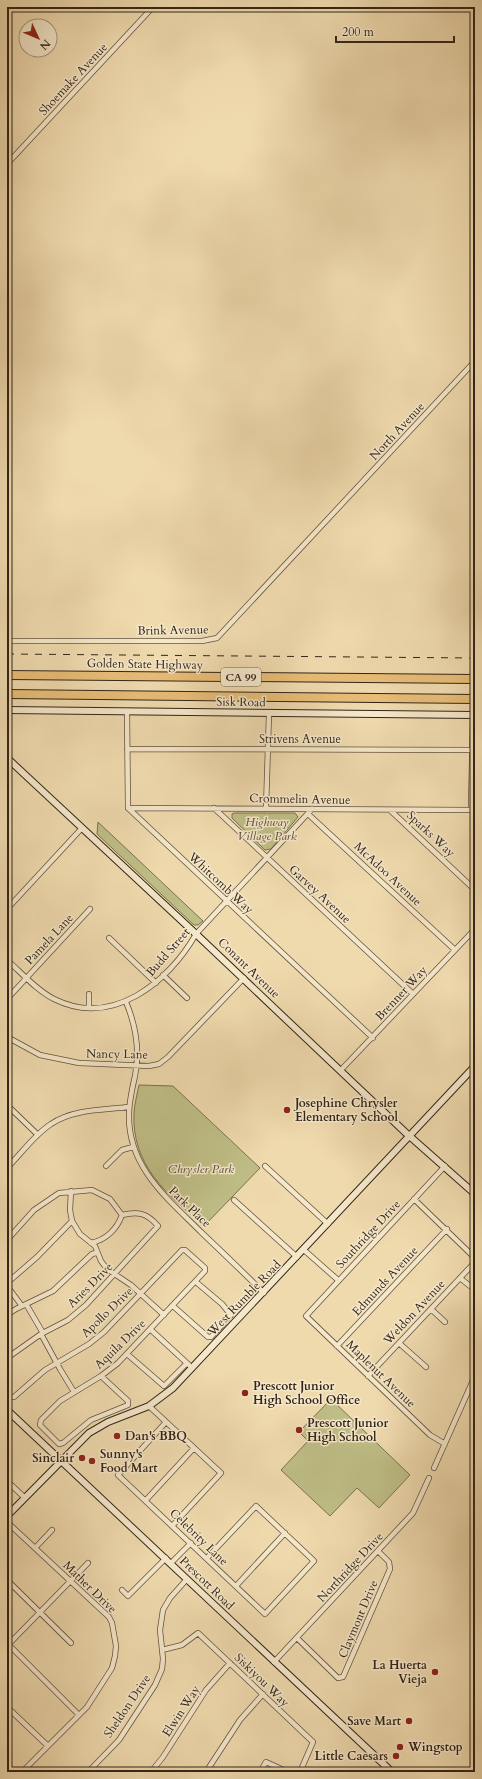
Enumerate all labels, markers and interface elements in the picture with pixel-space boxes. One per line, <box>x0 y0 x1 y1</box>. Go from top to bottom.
north arrow <box>18 18 58 58</box>
scale bar <box>336 18 454 44</box>
text: 200 m <box>342 24 375 40</box>
text: N <box>36 36 54 54</box>
street label: Shoemake Avenue <box>35 39 111 119</box>
street label: North Avenue <box>366 399 428 463</box>
street label: Brink Avenue <box>137 621 209 639</box>
street label: Golden State Highway <box>87 655 204 673</box>
road number: CA 99 <box>221 668 261 686</box>
street label: Sisk Road <box>216 694 266 710</box>
street label: Strivens Avenue <box>259 731 341 747</box>
street label: Crommelin Avenue <box>249 790 351 808</box>
street label: Sparks Way <box>403 808 459 861</box>
park label: Highway Village Park <box>237 814 297 844</box>
street label: McAdoo Avenue <box>351 839 425 909</box>
street label: Whitcomb Way <box>184 848 257 918</box>
street label: Garvey Avenue <box>286 861 354 927</box>
street label: Pamela Lane <box>21 910 77 968</box>
street label: Budd Street <box>142 924 194 980</box>
street label: Conant Avenue <box>215 934 283 1002</box>
street label: Brenner Way <box>371 962 431 1024</box>
street label: Nancy Lane <box>86 1045 148 1063</box>
place label: Josephine Chrysler Elementary School <box>293 1095 398 1125</box>
marker: Josephine Chrysler Elementary School <box>282 1105 292 1115</box>
park label: Chrysler Park <box>168 1161 234 1177</box>
street label: Park Place <box>166 1183 214 1231</box>
street label: Southridge Drive <box>332 1196 404 1272</box>
street label: Edmunds Avenue <box>348 1243 422 1319</box>
street label: West Rumble Road <box>203 1256 285 1340</box>
street label: Aries Drive <box>64 1259 116 1311</box>
street label: Weldon Avenue <box>379 1276 448 1349</box>
street label: Apollo Drive <box>78 1283 136 1341</box>
street label: Aquila Drive <box>91 1316 149 1372</box>
street label: Maplenut Avenue <box>343 1337 419 1411</box>
place label: Prescott Junior High School Office <box>253 1378 360 1408</box>
marker: Prescott Junior High School Office <box>240 1388 250 1398</box>
place label: Prescott Junior High School <box>307 1415 388 1445</box>
marker: Prescott Junior High School <box>294 1425 304 1435</box>
place label: Dan's BBQ <box>125 1428 187 1444</box>
marker: Dan's BBQ <box>112 1431 122 1441</box>
place label: Sunny's Food Mart <box>100 1446 158 1476</box>
place label: Sinclair <box>32 1450 74 1466</box>
marker: Sinclair <box>77 1453 87 1463</box>
marker: Sunny's Food Mart <box>87 1456 97 1466</box>
street label: Celebrity Lane <box>166 1505 232 1569</box>
street label: Northridge Drive <box>313 1529 387 1605</box>
street label: Prescott Road <box>176 1553 238 1614</box>
street label: Mather Drive <box>60 1557 120 1617</box>
street label: Claymont Drive <box>334 1578 382 1660</box>
street label: Siskiyou Way <box>231 1650 293 1711</box>
place label: La Huerta Vieja <box>372 1657 427 1687</box>
marker: La Huerta Vieja <box>430 1667 440 1677</box>
street label: Sheldon Drive <box>100 1671 154 1741</box>
street label: Elwin Way <box>158 1682 204 1740</box>
place label: Save Mart <box>347 1713 402 1729</box>
marker: Save Mart <box>404 1716 414 1726</box>
place label: Wingstop <box>407 1739 463 1755</box>
marker: Wingstop <box>395 1742 405 1752</box>
place label: Little Caesars <box>315 1748 388 1764</box>
marker: Little Caesars <box>391 1751 401 1761</box>

